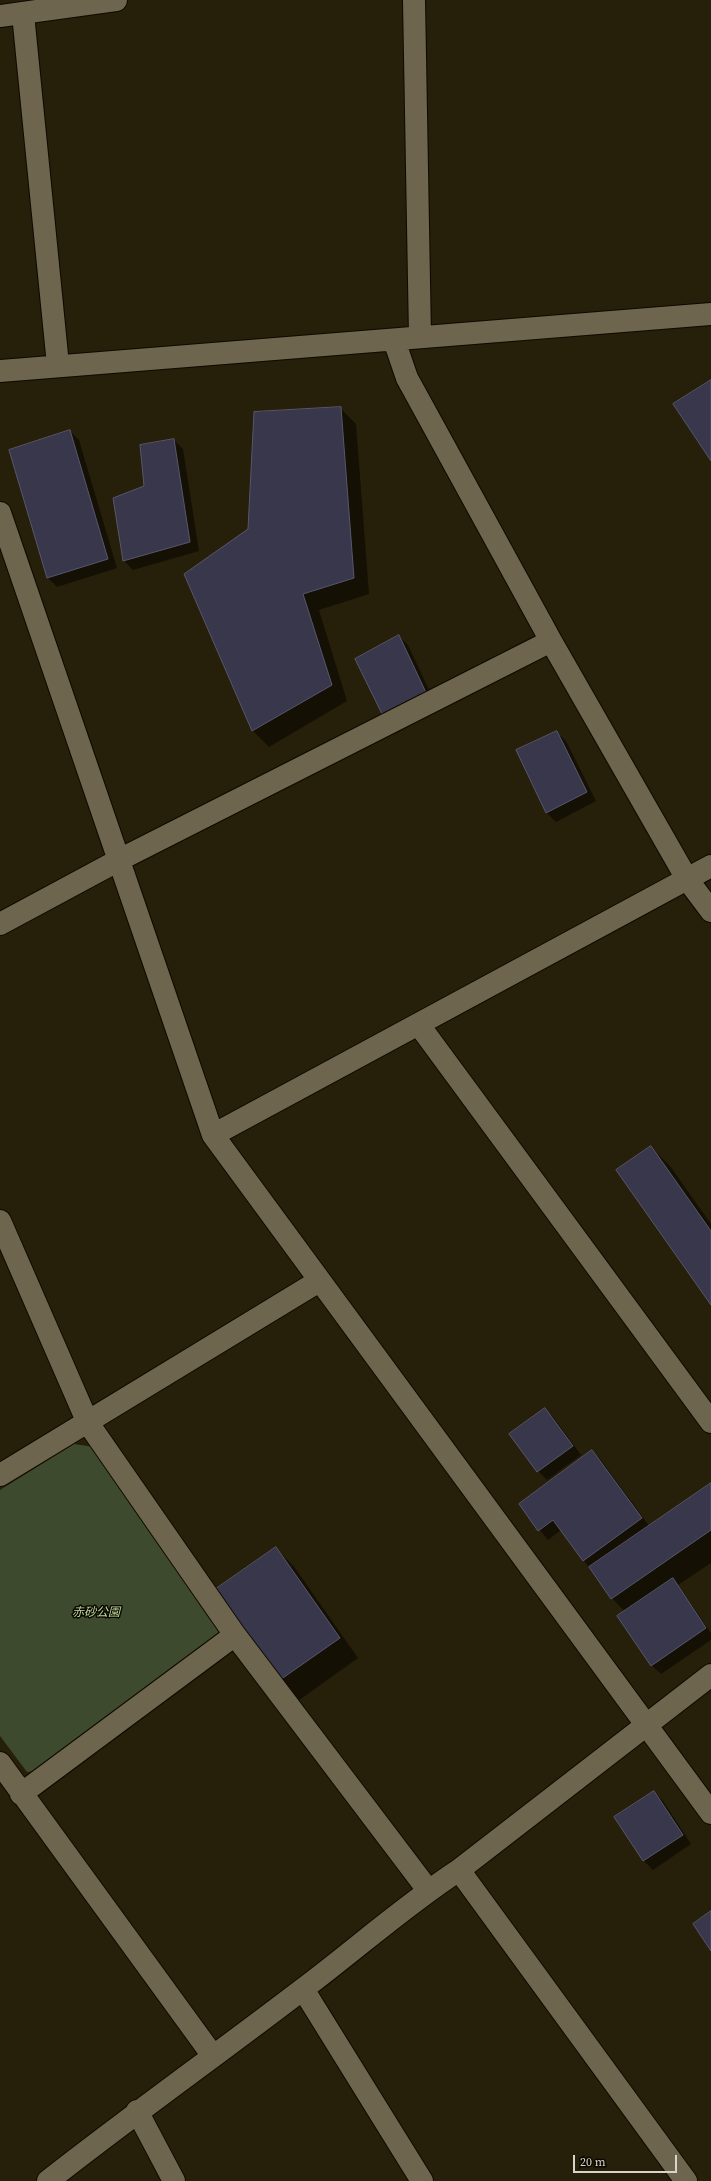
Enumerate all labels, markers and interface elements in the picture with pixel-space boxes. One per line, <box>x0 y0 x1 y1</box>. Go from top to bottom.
park label: 赤砂公園 <box>72 1606 120 1620</box>
scale bar <box>575 2147 679 2173</box>
text: 20 m <box>580 2154 606 2170</box>

